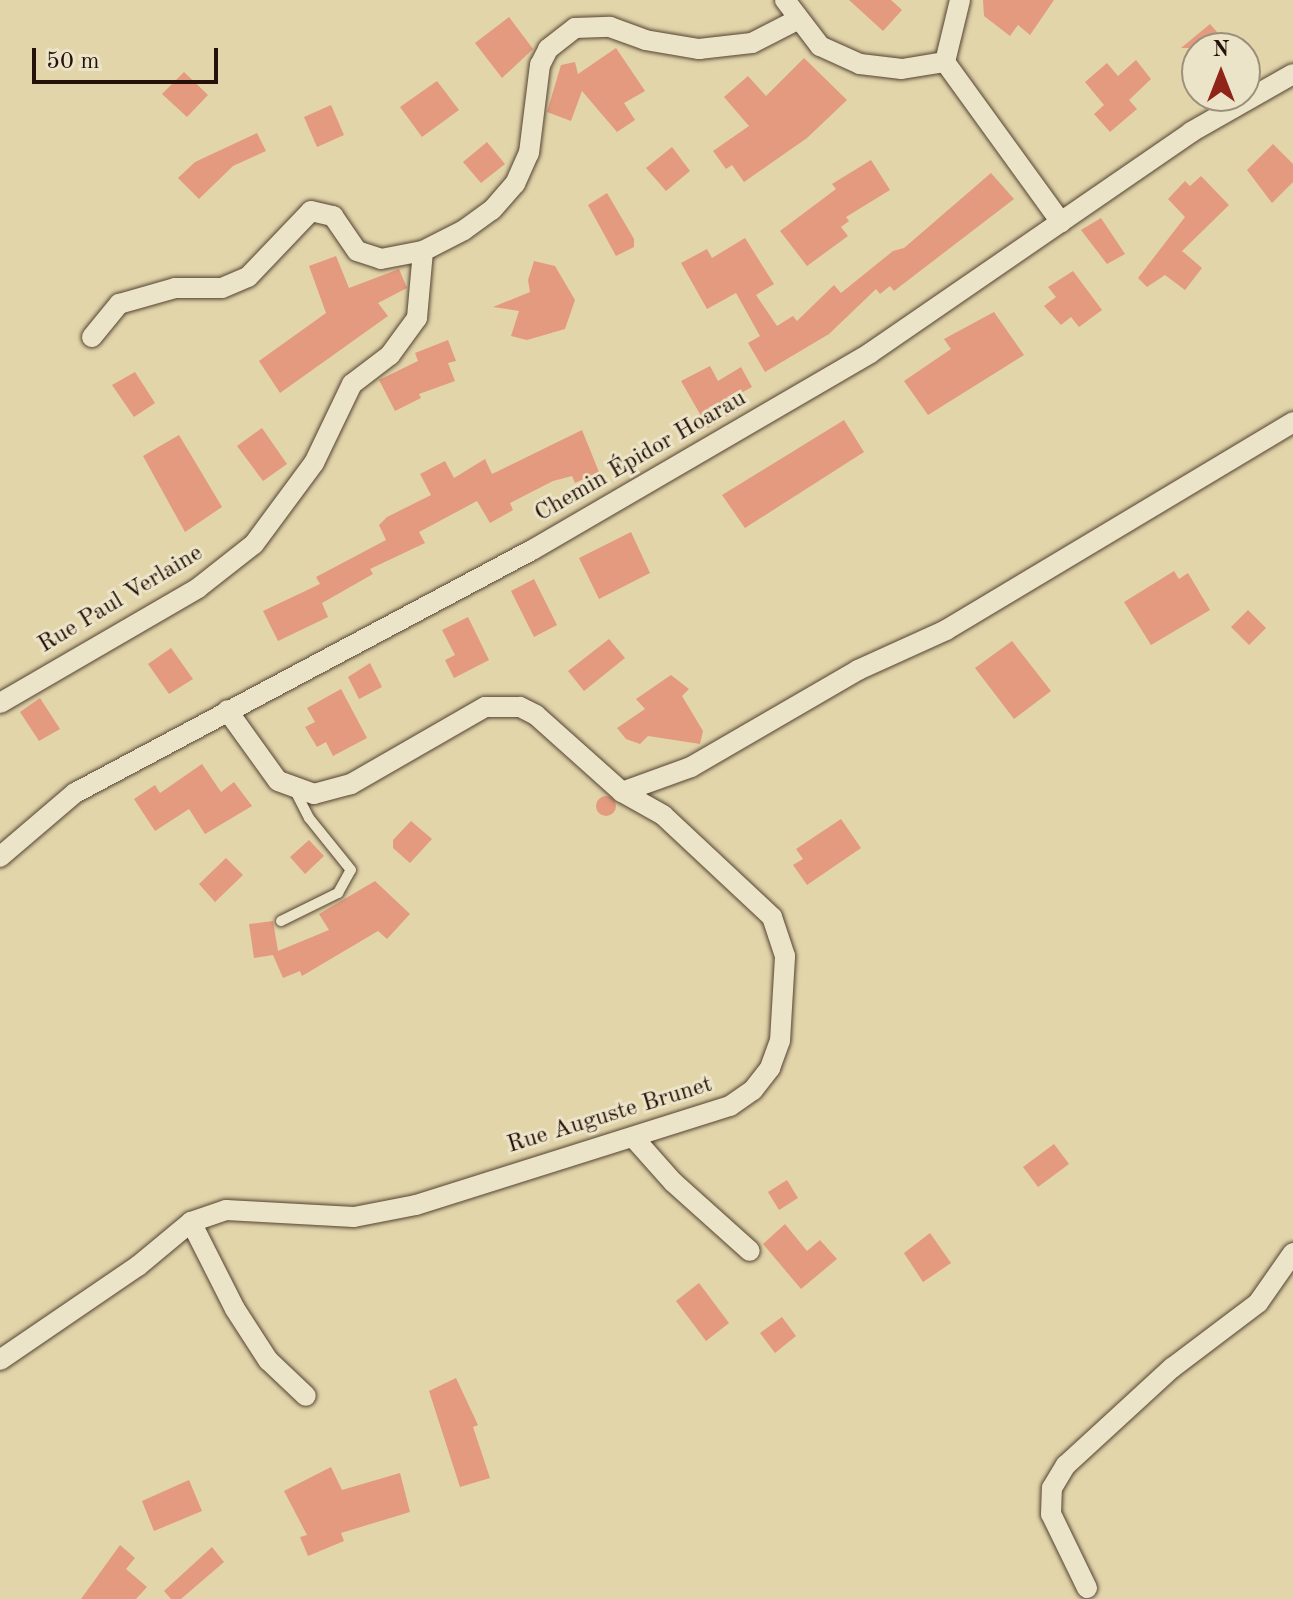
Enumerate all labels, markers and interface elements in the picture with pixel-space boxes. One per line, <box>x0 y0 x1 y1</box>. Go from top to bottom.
scale bar <box>36 32 222 82</box>
north arrow <box>1181 32 1261 112</box>
text: N <box>1213 39 1229 61</box>
text: 50 m <box>46 50 100 74</box>
street label: Chemin Épidor Hoarau <box>530 385 752 529</box>
street label: Rue Paul Verlaine <box>34 540 208 660</box>
street label: Rue Auguste Brunet <box>504 1071 716 1161</box>

